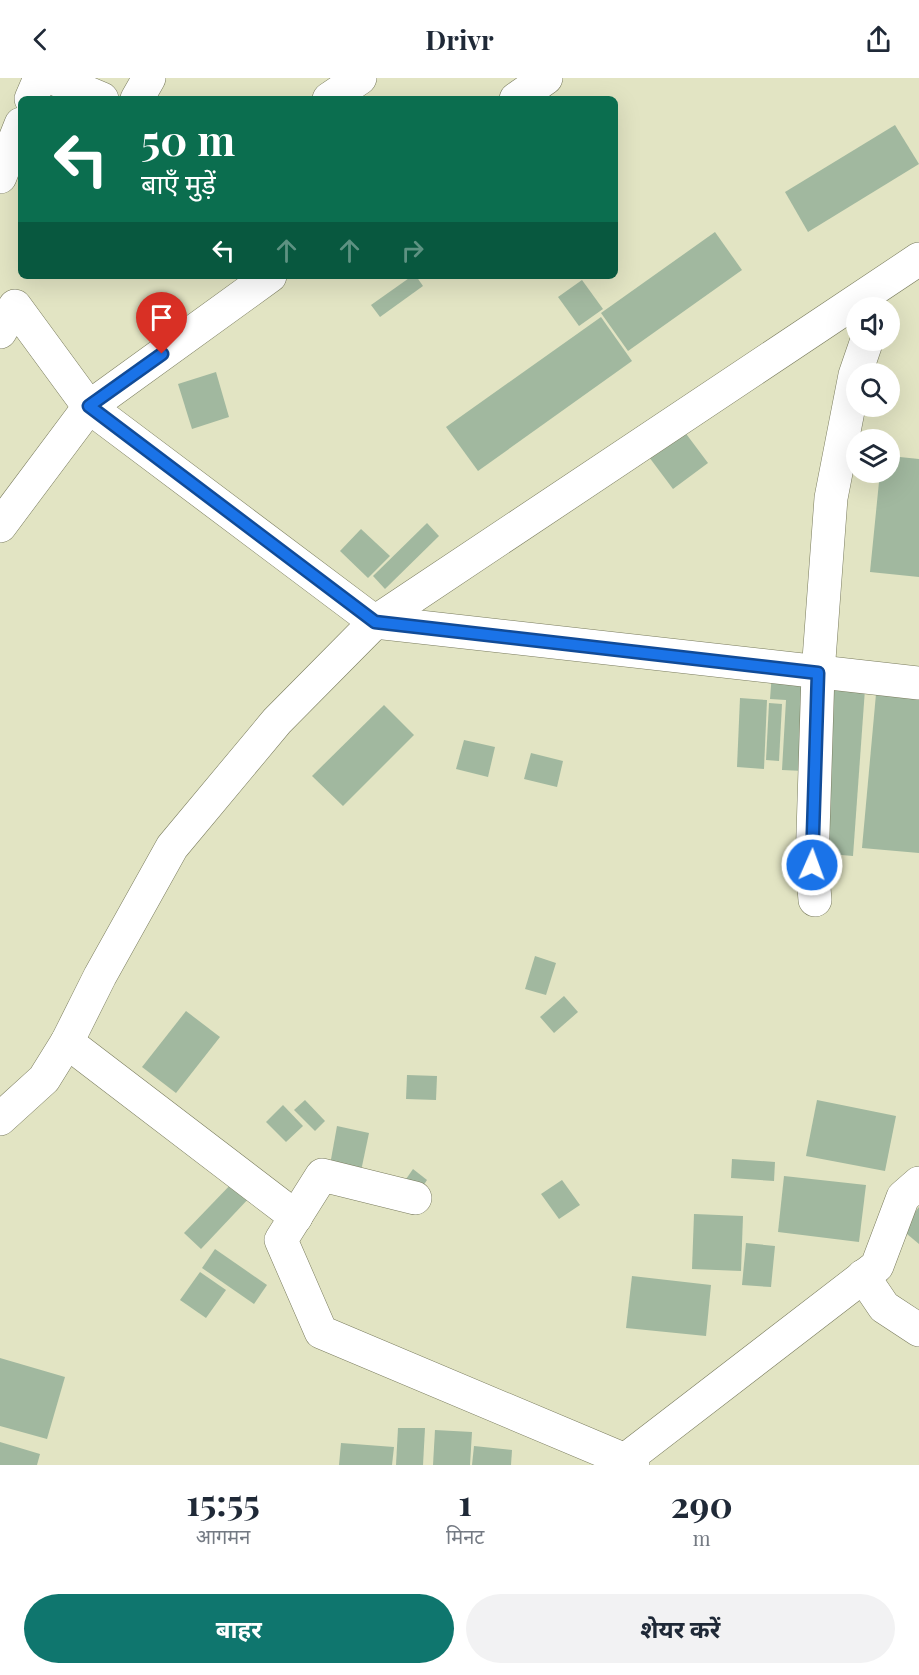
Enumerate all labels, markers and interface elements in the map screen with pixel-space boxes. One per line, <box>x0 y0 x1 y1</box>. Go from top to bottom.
text: Drivr <box>425 21 494 57</box>
icon: back <box>24 23 57 56</box>
icon: share <box>862 23 895 56</box>
text: 50 m <box>141 111 235 167</box>
icon: left <box>42 120 120 198</box>
text: बाएँ मुड़ें <box>141 165 216 201</box>
icon: left <box>207 234 240 267</box>
icon: ahead <box>270 234 303 267</box>
icon: ahead <box>333 234 366 267</box>
icon: right <box>396 234 429 267</box>
pin <box>136 292 187 354</box>
map controls <box>846 297 900 483</box>
button: sound <box>846 297 900 351</box>
icon: arrive <box>145 301 178 334</box>
button: search <box>846 363 900 417</box>
button: layers <box>846 429 900 483</box>
position arrow <box>780 833 844 897</box>
text: 15:55 <box>186 1477 260 1525</box>
text: 1 <box>458 1477 472 1525</box>
text: 290 <box>671 1479 733 1527</box>
text: आगमन <box>196 1522 250 1549</box>
text: मिनट <box>446 1522 484 1549</box>
text: m <box>693 1524 711 1551</box>
button: बाहर <box>24 1594 454 1663</box>
button: शेयर करें <box>466 1594 895 1663</box>

